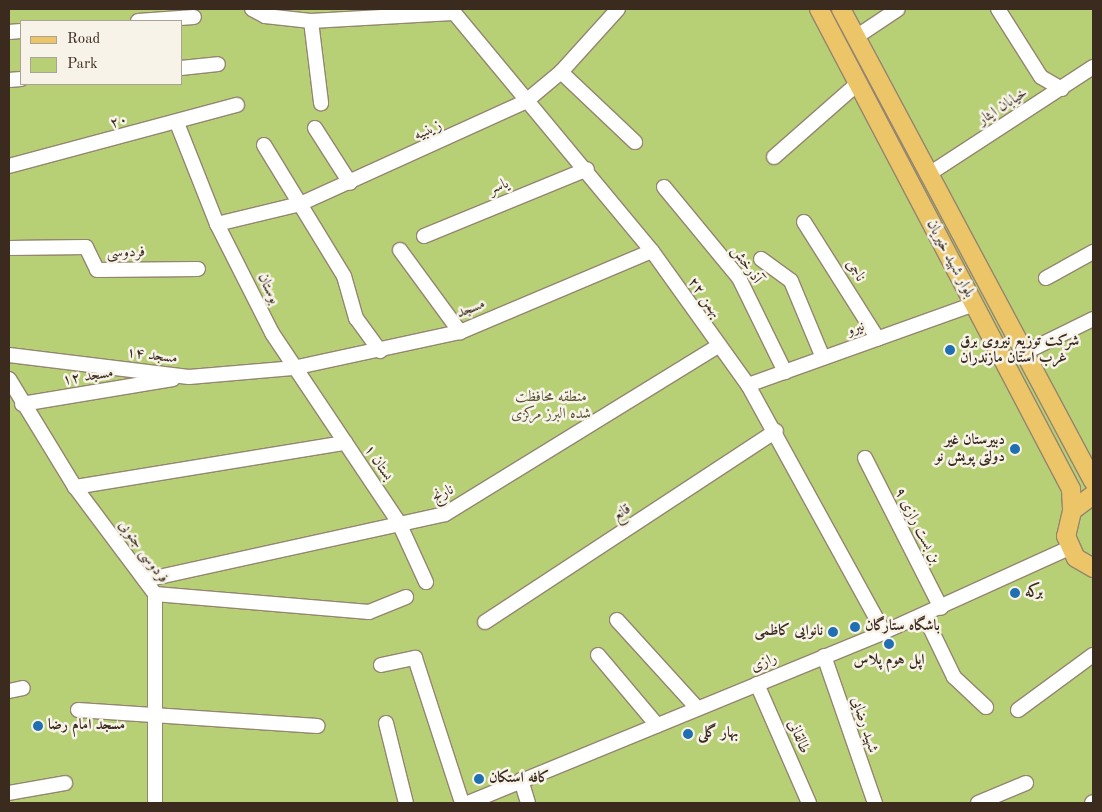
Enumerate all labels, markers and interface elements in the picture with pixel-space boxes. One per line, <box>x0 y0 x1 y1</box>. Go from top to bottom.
legend <box>20 20 182 85</box>
text: Road <box>67 32 100 47</box>
text: Park <box>67 57 98 72</box>
street label: خیابان ایثار <box>975 84 1031 130</box>
street label: ۲۰ <box>108 111 130 133</box>
street label: زینبیه <box>411 117 445 145</box>
street label: یاسر <box>486 175 512 199</box>
street label: بلوار شهید خیریان <box>922 217 978 301</box>
street label: آذرخش <box>727 243 765 287</box>
street label: فردوسی <box>107 244 145 262</box>
street label: ناجی <box>841 257 869 285</box>
street label: بوستان <box>253 271 283 307</box>
street label: ۲۲ بهمن <box>683 274 725 322</box>
street label: مسجد <box>454 295 488 323</box>
street label: نیرو <box>845 318 867 340</box>
place label: شرکت توزیع نیروی برق غرب استان مازندران <box>960 332 1079 367</box>
street label: مسجد ۱۴ <box>126 344 178 368</box>
marker: شرکت توزیع نیروی برق غرب استان مازندران <box>944 344 956 356</box>
street label: مسجد ۱۲ <box>61 364 115 390</box>
park label: منطقه محافظت شده البرز مرکزی <box>511 388 591 423</box>
place label: دبیرستان غیر دولتی پویش نو <box>935 431 1005 466</box>
street label: بستان ۱ <box>360 442 396 484</box>
marker: دبیرستان غیر دولتی پویش نو <box>1009 443 1021 455</box>
street label: نارنج <box>429 481 457 507</box>
street label: بن بست رازی ۹ <box>890 485 944 567</box>
street label: قانع <box>610 501 634 525</box>
street label: فردوسی جنوبی <box>114 517 172 587</box>
place label: برکه <box>1025 584 1043 602</box>
marker: برکه <box>1009 587 1021 599</box>
place label: باشگاه ستارگان <box>865 618 940 636</box>
marker: باشگاه ستارگان <box>849 621 861 633</box>
place label: نانوایی کاظمی <box>754 623 823 641</box>
marker: نانوایی کاظمی <box>827 626 839 638</box>
marker: اپل هوم پلاس <box>883 638 895 650</box>
street label: رازی <box>748 650 780 676</box>
place label: اپل هوم پلاس <box>854 652 924 670</box>
street label: شهید رضایی <box>846 695 882 755</box>
place label: مسجد امام رضا <box>48 717 125 735</box>
street label: طالقانی <box>783 718 813 756</box>
marker: مسجد امام رضا <box>32 720 44 732</box>
place label: بهار گلی <box>698 725 738 743</box>
marker: بهار گلی <box>682 728 694 740</box>
place label: کافه استکان <box>489 770 550 788</box>
marker: کافه استکان <box>473 773 485 785</box>

